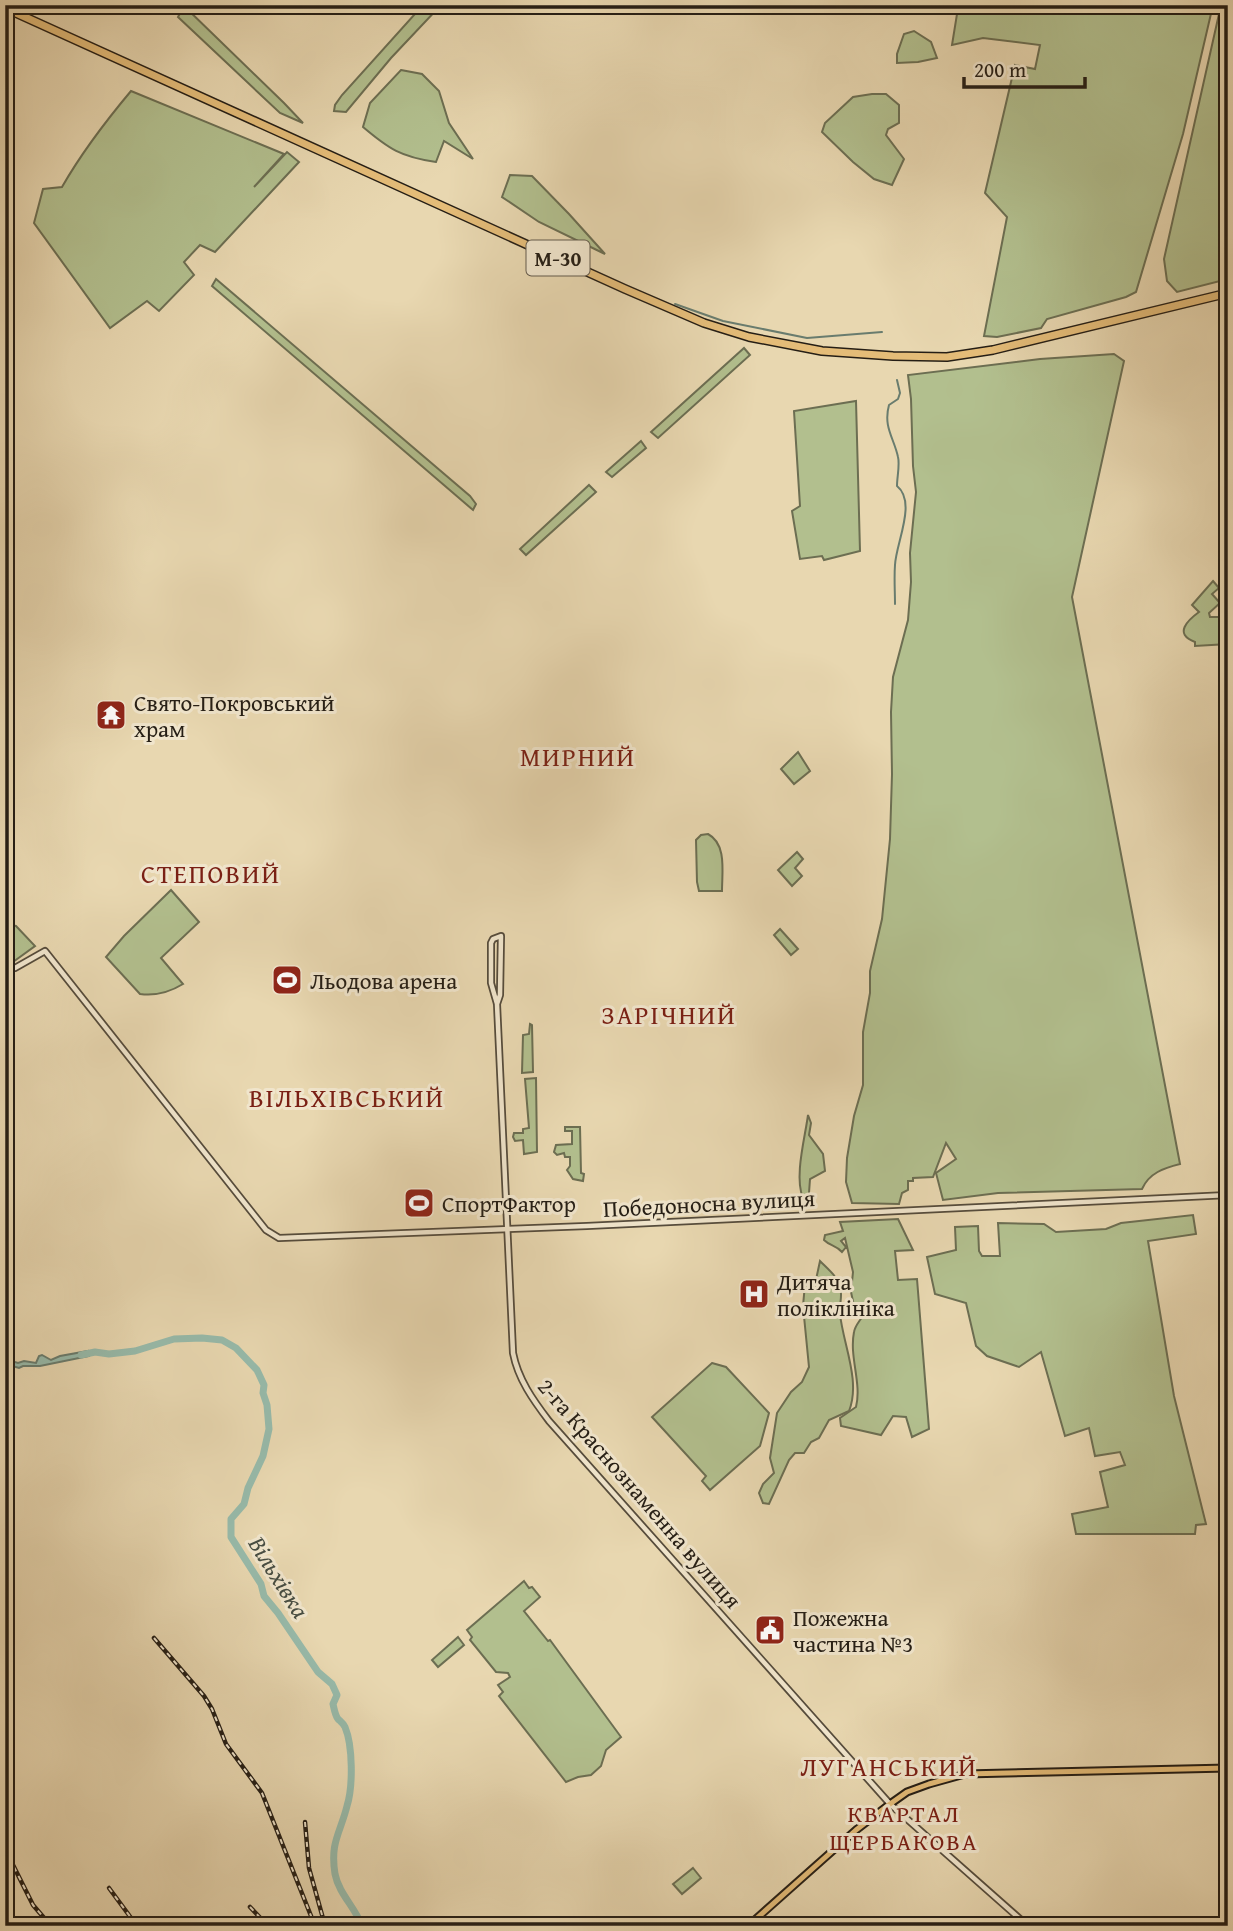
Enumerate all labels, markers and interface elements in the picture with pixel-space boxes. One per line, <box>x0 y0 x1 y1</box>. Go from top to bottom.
scale bar <box>964 46 1084 90</box>
text: 200 m <box>974 54 1026 85</box>
road number: М-30 <box>526 240 590 276</box>
place label: Свято-Покровський храм <box>134 686 335 745</box>
temple icon: Свято-Покровський храм <box>94 698 128 732</box>
district label: МИРНИЙ <box>520 737 636 776</box>
district label: СТЕПОВИЙ <box>141 854 281 893</box>
sports icon: Льодова арена <box>270 963 304 997</box>
place label: Льодова арена <box>310 964 457 997</box>
district label: ЗАРІЧНИЙ <box>601 995 737 1034</box>
district label: ВІЛЬХІВСЬКИЙ <box>249 1078 445 1117</box>
street label: Победоносна вулиця <box>602 1181 816 1225</box>
sports icon: СпортФактор <box>402 1186 436 1220</box>
place label: СпортФактор <box>442 1187 576 1220</box>
place label: Дитяча поліклініка <box>776 1265 895 1324</box>
hospital icon: Дитяча поліклініка <box>737 1277 771 1311</box>
street label: 2-га Краснознаменна вулиця <box>531 1371 750 1616</box>
water label: Вільхівка <box>240 1528 318 1625</box>
place label: Пожежна частина №3 <box>793 1601 913 1660</box>
public building icon: Пожежна частина №3 <box>753 1613 787 1647</box>
district label: ЛУГАНСЬКИЙ <box>800 1747 978 1786</box>
district label: КВАРТАЛ ЩЕРБАКОВА <box>830 1796 978 1859</box>

